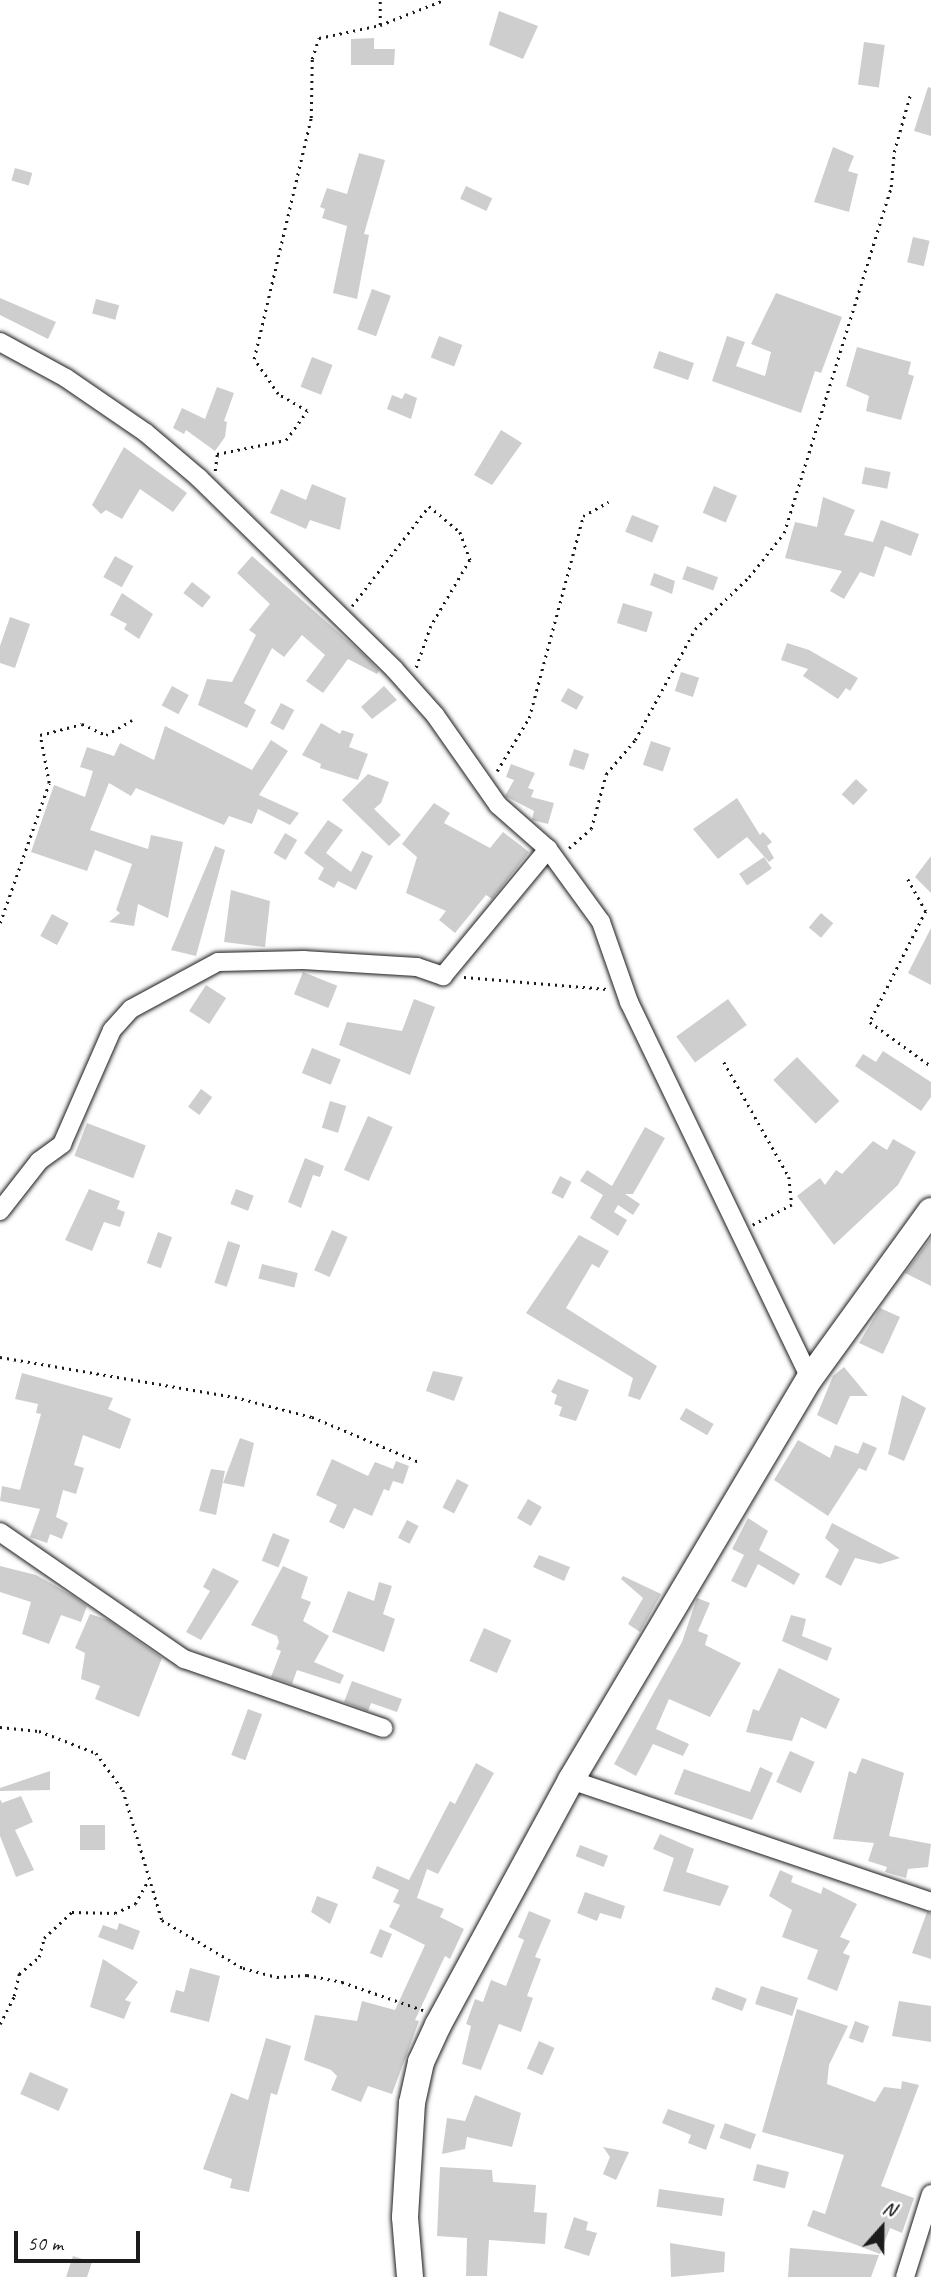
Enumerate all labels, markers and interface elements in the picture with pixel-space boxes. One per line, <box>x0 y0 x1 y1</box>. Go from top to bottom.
north arrow <box>847 2193 917 2263</box>
text: N <box>880 2195 899 2222</box>
scale bar <box>18 2218 144 2262</box>
text: 50 m <box>27 2230 63 2256</box>

